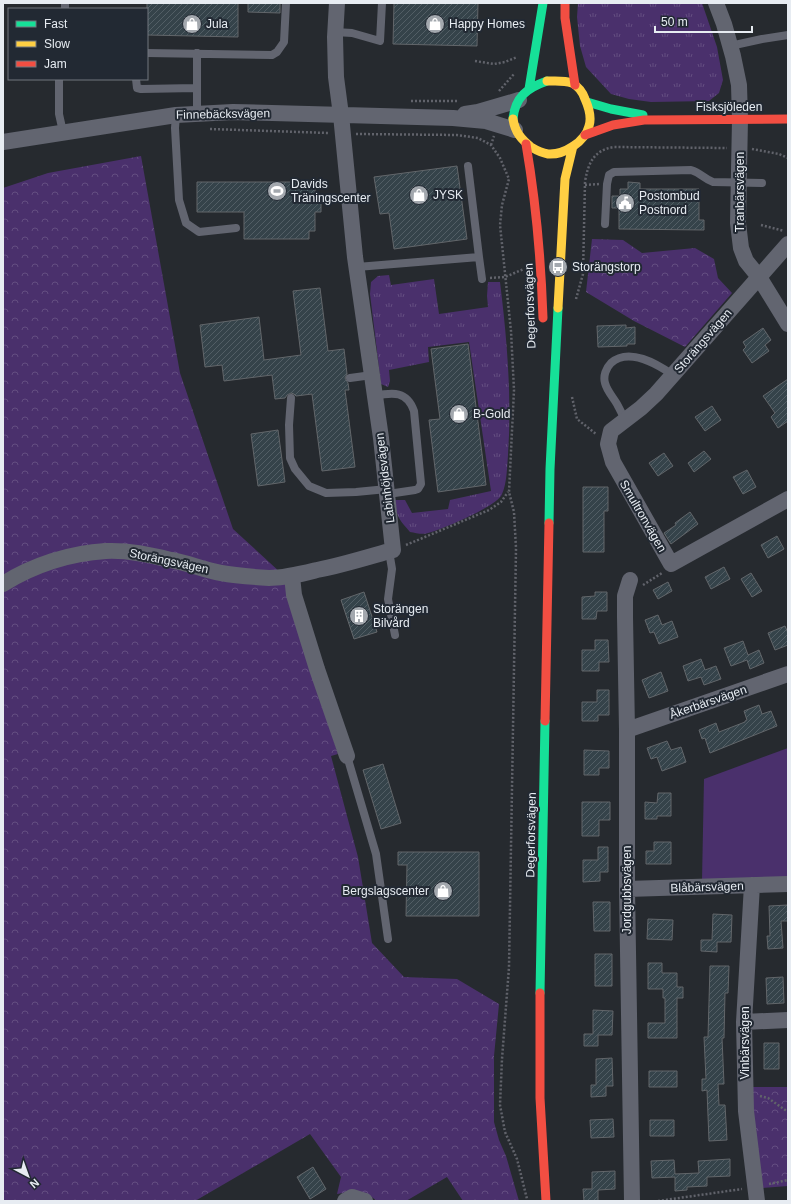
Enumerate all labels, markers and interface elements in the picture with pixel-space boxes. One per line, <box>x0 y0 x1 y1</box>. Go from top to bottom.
legend <box>8 8 148 80</box>
scale bar <box>655 8 752 34</box>
shop icon: Jula <box>181 13 203 35</box>
shop icon: Happy Homes <box>424 13 446 35</box>
text: 50 m <box>661 15 688 29</box>
text: Fast <box>44 17 68 31</box>
place label: Jula <box>206 17 228 31</box>
place label: Happy Homes <box>449 17 525 31</box>
text: Slow <box>44 37 70 51</box>
text: Jam <box>44 57 67 71</box>
street label: Fisksjöleden <box>696 100 762 114</box>
street label: Finnebäcksvägen <box>176 106 270 122</box>
street label: Tranbärsvägen <box>733 152 747 232</box>
place label: Davids Träningscenter <box>291 177 371 205</box>
sports icon: Davids Träningscenter <box>266 180 288 202</box>
shop icon: JYSK <box>408 184 430 206</box>
place label: JYSK <box>433 188 463 202</box>
place label: Postombud Postnord <box>639 189 700 217</box>
public building icon: Postombud Postnord <box>614 192 636 214</box>
bus stop icon: Storängstorp <box>547 256 569 278</box>
place label: Storängstorp <box>572 260 641 274</box>
street label: Degerforsvägen <box>522 263 538 349</box>
street label: Storängsvägen <box>671 306 735 376</box>
shop icon: B-Gold <box>448 403 470 425</box>
place label: B-Gold <box>473 407 510 421</box>
street label: Labinhöjdsvägen <box>373 432 397 524</box>
street label: Smultronvägen <box>617 478 669 554</box>
street label: Storängsvägen <box>128 546 210 576</box>
place label: Storängen Bilvård <box>373 602 428 630</box>
building icon: Storängen Bilvård <box>348 605 370 627</box>
street label: Åkerbärsvägen <box>667 681 748 722</box>
street label: Degerforsvägen <box>523 792 539 878</box>
street label: Jordgubbsvägen <box>620 846 634 934</box>
street label: Blåbärsvägen <box>670 879 744 895</box>
shop icon: Bergslagscenter <box>432 880 454 902</box>
place label: Bergslagscenter <box>342 884 429 898</box>
street label: Vinbärsvägen <box>738 1006 752 1080</box>
north arrow <box>8 1156 48 1196</box>
text: N <box>28 1176 41 1191</box>

